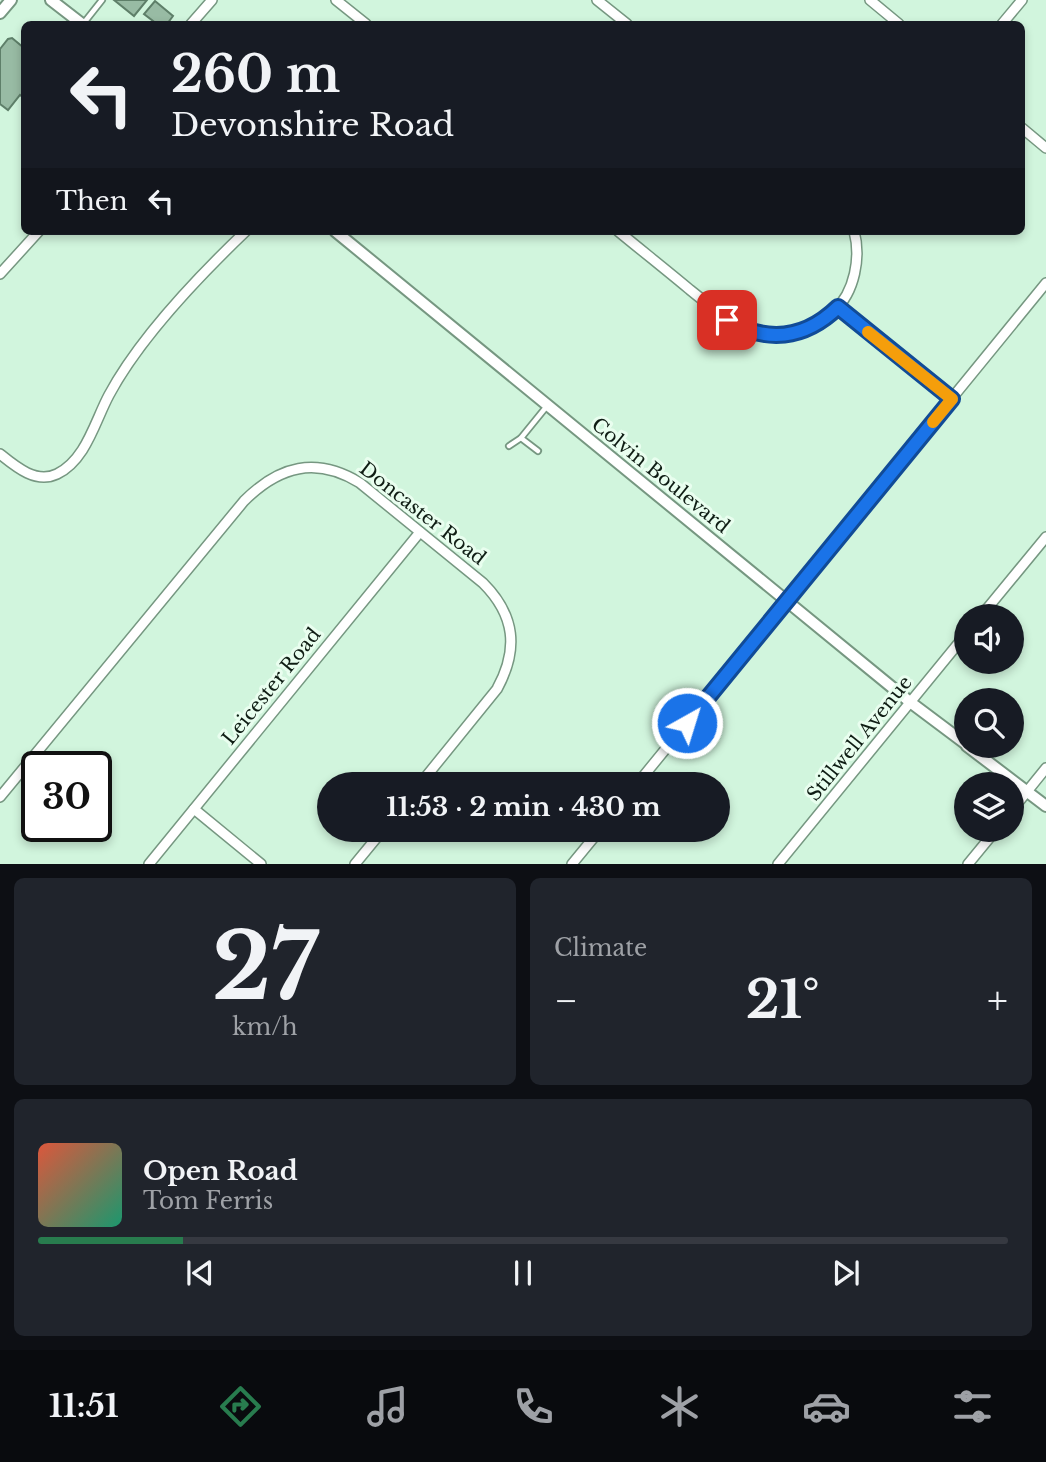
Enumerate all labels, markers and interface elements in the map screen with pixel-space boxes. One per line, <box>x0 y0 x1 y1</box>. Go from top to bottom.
text: 260 m <box>171 44 340 105</box>
icon: left <box>56 49 147 140</box>
text: Devonshire Road <box>171 105 454 145</box>
icon: left <box>142 182 180 220</box>
text: Then <box>56 185 128 217</box>
pin <box>697 290 757 350</box>
icon: arrive <box>708 301 746 339</box>
street label: Colvin Boulevard <box>587 413 734 538</box>
street label: Doncaster Road <box>355 457 491 570</box>
map controls <box>954 604 1024 842</box>
button: sound <box>954 604 1024 674</box>
street label: Leicester Road <box>217 623 326 749</box>
street label: Stillwell Avenue <box>802 671 917 805</box>
position arrow <box>650 686 724 760</box>
button: search <box>954 688 1024 758</box>
speed limit sign: 30 <box>21 751 112 842</box>
button: layers <box>954 772 1024 842</box>
text: 11:53 · 2 min · 430 m <box>386 791 661 823</box>
text: 27 <box>212 911 318 1024</box>
text: Climate <box>554 934 647 962</box>
text: 21° <box>746 968 820 1032</box>
text: − <box>554 977 578 1024</box>
text: + <box>987 977 1008 1024</box>
text: km/h <box>232 1013 298 1041</box>
text: Open Road <box>143 1155 298 1187</box>
text: Tom Ferris <box>143 1187 273 1215</box>
icon: previous <box>181 1254 219 1292</box>
icon: pause <box>504 1254 542 1292</box>
icon: next <box>827 1254 865 1292</box>
icon: directions <box>216 1382 265 1431</box>
icon: music <box>363 1382 412 1431</box>
icon: phone <box>509 1382 558 1431</box>
icon: climate <box>655 1382 704 1431</box>
icon: car <box>802 1382 851 1431</box>
icon: filters <box>948 1382 997 1431</box>
text: 11:51 <box>49 1386 119 1426</box>

